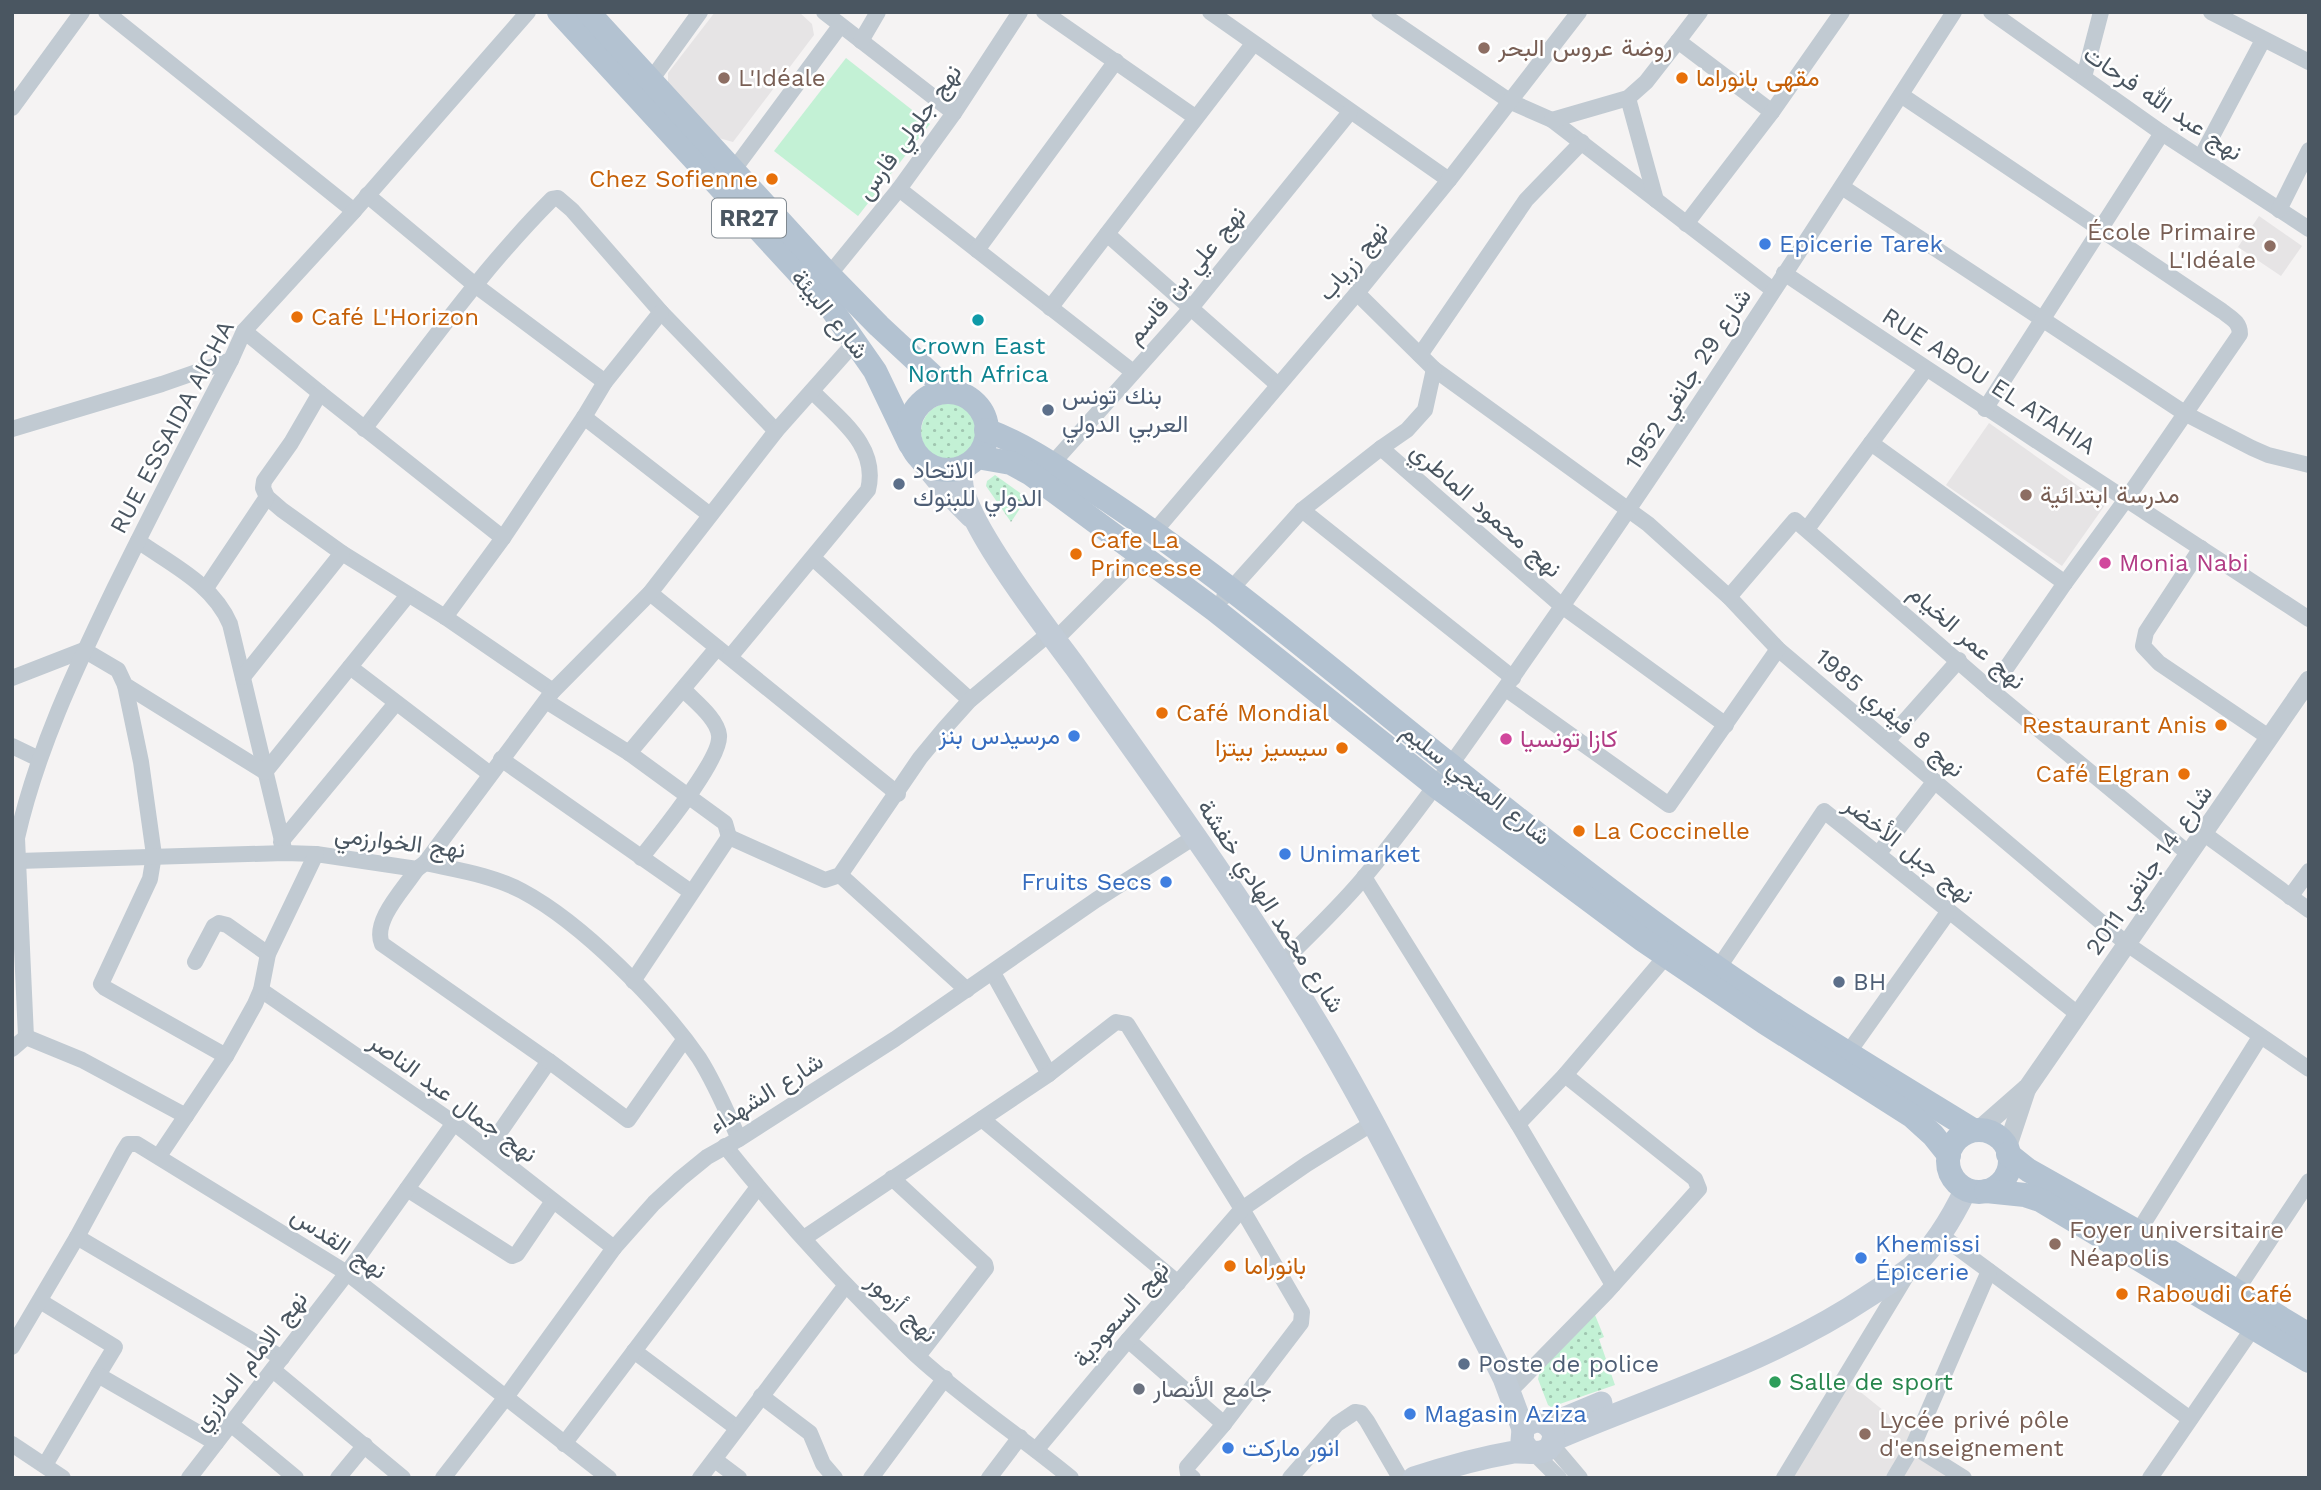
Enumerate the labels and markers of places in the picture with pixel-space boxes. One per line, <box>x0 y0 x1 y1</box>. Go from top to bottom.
place label: روضة عروس البحر <box>1497 34 1672 63</box>
marker: روضة عروس البحر <box>1476 40 1492 56</box>
place label: L'Idéale <box>738 64 826 92</box>
place label: مقهى بانوراما <box>1696 64 1820 93</box>
marker: L'Idéale <box>716 70 732 86</box>
marker: مقهى بانوراما <box>1674 70 1690 86</box>
place label: Chez Sofienne <box>589 165 758 193</box>
marker: Chez Sofienne <box>764 171 780 187</box>
place label: École Primaire L'Idéale <box>2087 218 2256 274</box>
place label: Epicerie Tarek <box>1779 230 1944 258</box>
marker: Epicerie Tarek <box>1757 236 1773 252</box>
marker: École Primaire L'Idéale <box>2262 238 2278 254</box>
place label: Café L'Horizon <box>311 303 479 331</box>
marker: Café L'Horizon <box>289 309 305 325</box>
marker: Crown East North Africa <box>970 312 986 328</box>
place label: Crown East North Africa <box>908 332 1048 388</box>
place label: بنك تونس العربي الدولي <box>1062 382 1188 443</box>
marker: بنك تونس العربي الدولي <box>1040 402 1056 418</box>
place label: الاتحاد الدولي للبنوك <box>913 456 1042 517</box>
marker: الاتحاد الدولي للبنوك <box>891 476 907 492</box>
place label: مدرسة ابتدائية <box>2040 481 2180 510</box>
marker: مدرسة ابتدائية <box>2018 487 2034 503</box>
place label: Cafe La Princesse <box>1090 526 1202 582</box>
marker: Cafe La Princesse <box>1068 546 1084 562</box>
place label: Monia Nabi <box>2119 549 2249 577</box>
marker: Monia Nabi <box>2097 555 2113 571</box>
place label: Café Mondial <box>1176 699 1330 727</box>
marker: Café Mondial <box>1154 705 1170 721</box>
place label: Restaurant Anis <box>2022 711 2207 739</box>
marker: Restaurant Anis <box>2213 717 2229 733</box>
place label: مرسيدس بنز <box>937 722 1060 751</box>
place label: كازا تونسيا <box>1520 725 1617 754</box>
marker: مرسيدس بنز <box>1066 728 1082 744</box>
marker: كازا تونسيا <box>1498 731 1514 747</box>
place label: سيسيز بيتزا <box>1215 734 1328 763</box>
marker: سيسيز بيتزا <box>1334 740 1350 756</box>
place label: Café Elgran <box>2036 760 2170 788</box>
marker: Café Elgran <box>2176 766 2192 782</box>
place label: La Coccinelle <box>1593 817 1750 845</box>
marker: La Coccinelle <box>1571 823 1587 839</box>
place label: Unimarket <box>1299 840 1420 868</box>
marker: Unimarket <box>1277 846 1293 862</box>
place label: Fruits Secs <box>1021 868 1152 896</box>
marker: Fruits Secs <box>1158 874 1174 890</box>
place label: BH <box>1853 968 1886 996</box>
marker: BH <box>1831 974 1847 990</box>
place label: Foyer universitaire Néapolis <box>2069 1216 2284 1272</box>
place label: Khemissi Épicerie <box>1875 1230 1980 1286</box>
marker: Foyer universitaire Néapolis <box>2047 1236 2063 1252</box>
marker: Khemissi Épicerie <box>1853 1250 1869 1266</box>
place label: بانوراما <box>1244 1252 1306 1281</box>
marker: بانوراما <box>1222 1258 1238 1274</box>
place label: Raboudi Café <box>2136 1280 2292 1308</box>
marker: Raboudi Café <box>2114 1286 2130 1302</box>
place label: Poste de police <box>1478 1350 1659 1378</box>
marker: Poste de police <box>1456 1356 1472 1372</box>
place label: Salle de sport <box>1789 1368 1953 1396</box>
marker: Salle de sport <box>1767 1374 1783 1390</box>
place label: جامع الأنصار <box>1152 1375 1272 1406</box>
marker: جامع الأنصار <box>1131 1381 1147 1397</box>
place label: Magasin Aziza <box>1424 1400 1587 1428</box>
marker: Magasin Aziza <box>1402 1406 1418 1422</box>
place label: Lycée privé pôle d'enseignement <box>1879 1406 2069 1462</box>
marker: Lycée privé pôle d'enseignement <box>1857 1426 1873 1442</box>
place label: انور ماركت <box>1242 1434 1340 1463</box>
marker: انور ماركت <box>1220 1440 1236 1456</box>

